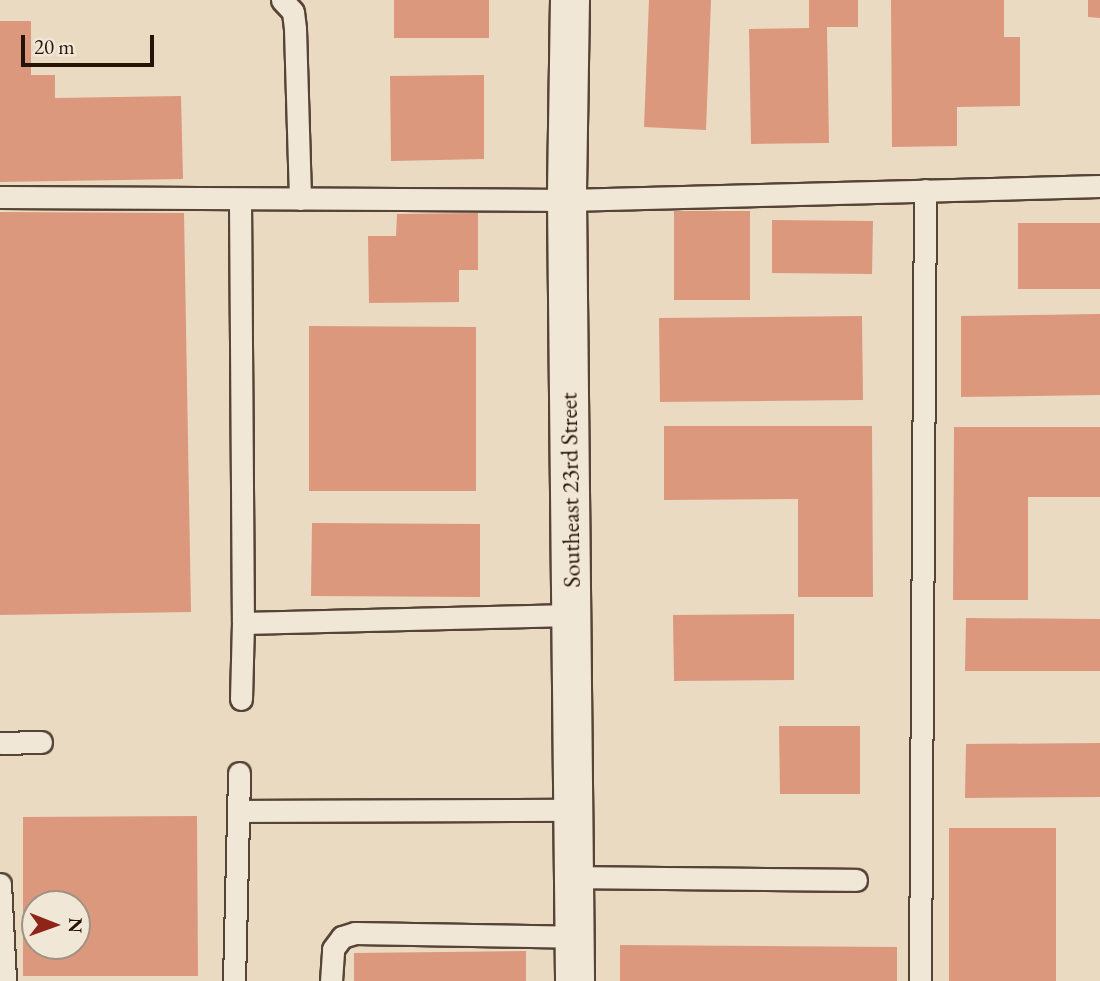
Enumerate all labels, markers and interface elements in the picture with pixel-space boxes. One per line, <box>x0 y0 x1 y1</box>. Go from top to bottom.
scale bar <box>24 21 158 65</box>
text: 20 m <box>34 33 75 60</box>
street label: Southeast 23rd Street <box>554 392 586 588</box>
north arrow <box>21 890 91 960</box>
text: N <box>63 917 88 933</box>

